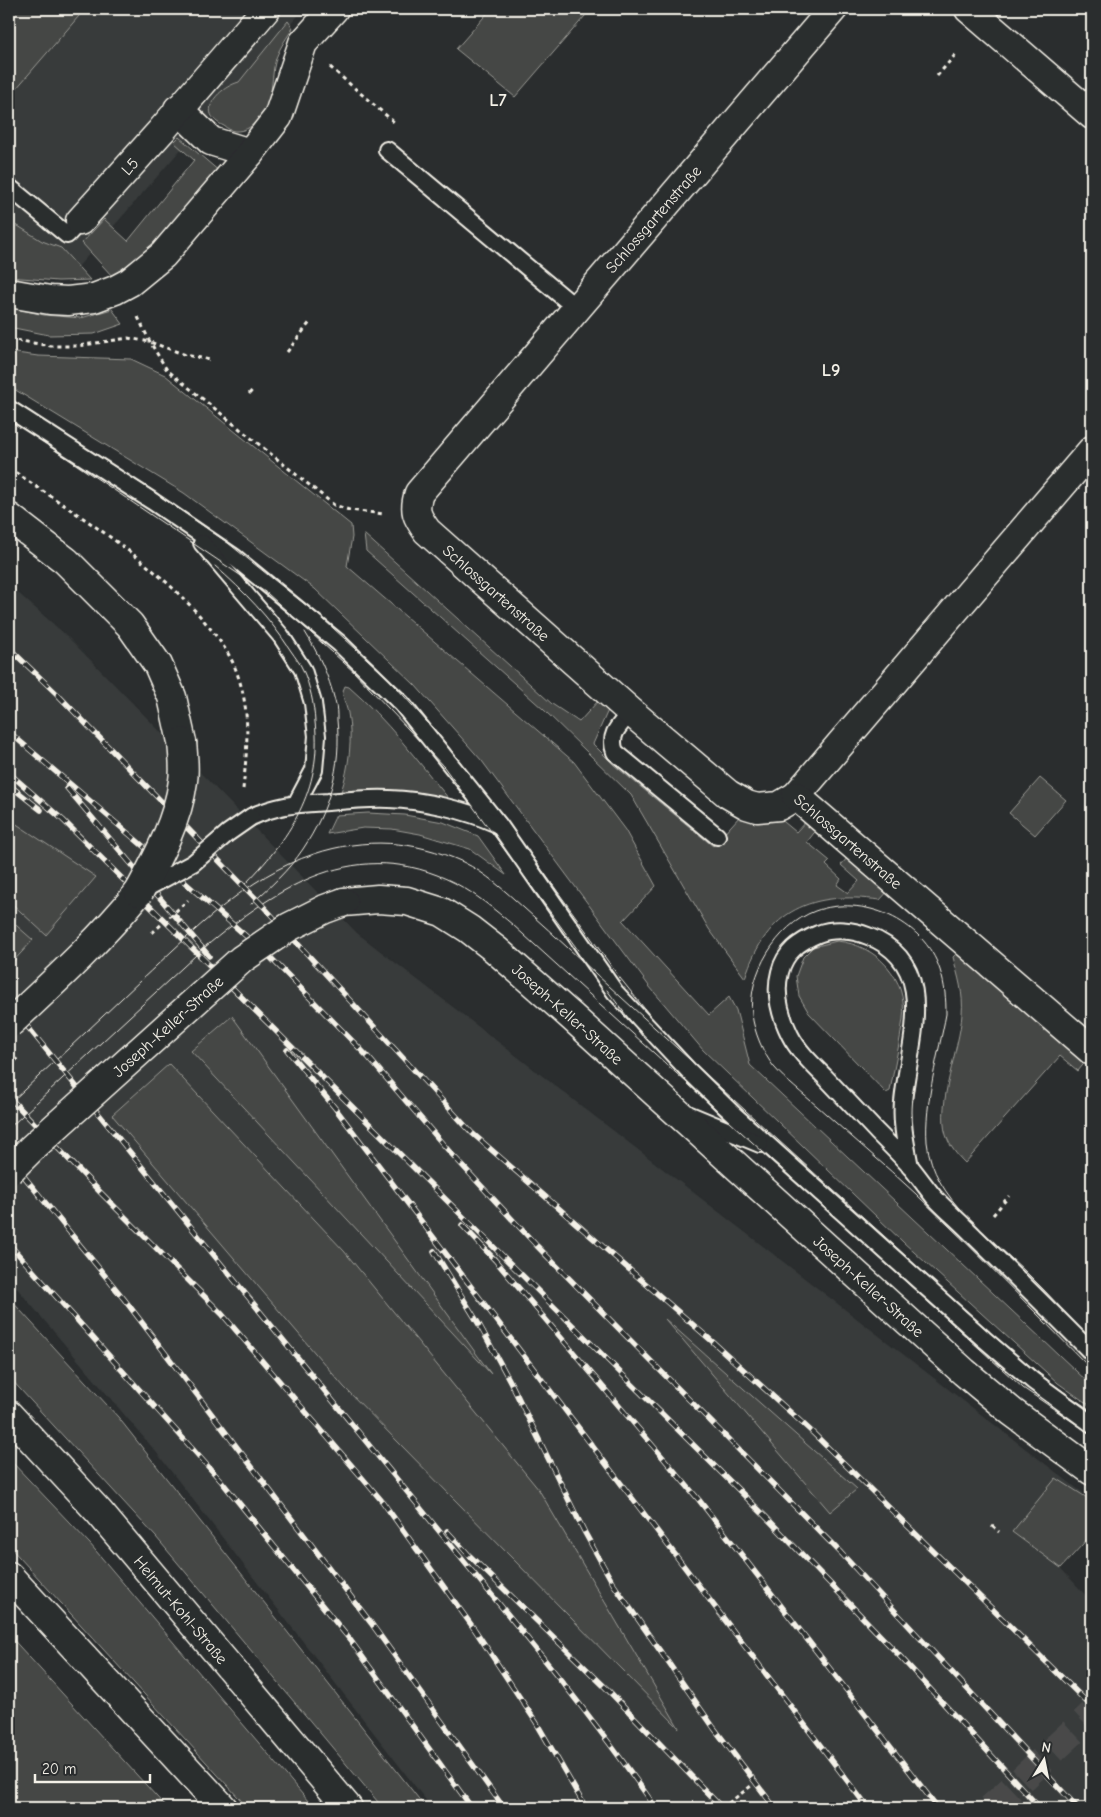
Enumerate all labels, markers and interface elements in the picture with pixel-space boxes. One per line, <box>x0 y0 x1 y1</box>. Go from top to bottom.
district label: L7 <box>489 90 507 111</box>
street label: L5 <box>118 154 143 179</box>
street label: Schlossgartenstraße <box>602 162 705 277</box>
district label: L9 <box>822 360 840 381</box>
street label: Schlossgartenstraße <box>439 541 553 645</box>
street label: Schlossgartenstraße <box>790 790 905 893</box>
street label: Joseph-Keller-Straße <box>508 960 626 1069</box>
street label: Joseph-Keller-Straße <box>109 972 227 1081</box>
street label: Joseph-Keller-Straße <box>810 1232 927 1341</box>
street label: Helmut-Kohl-Straße <box>130 1553 231 1668</box>
north arrow <box>1018 1734 1068 1784</box>
text: N <box>1040 1739 1052 1757</box>
scale bar <box>35 1752 150 1784</box>
text: 20 m <box>42 1760 76 1778</box>

